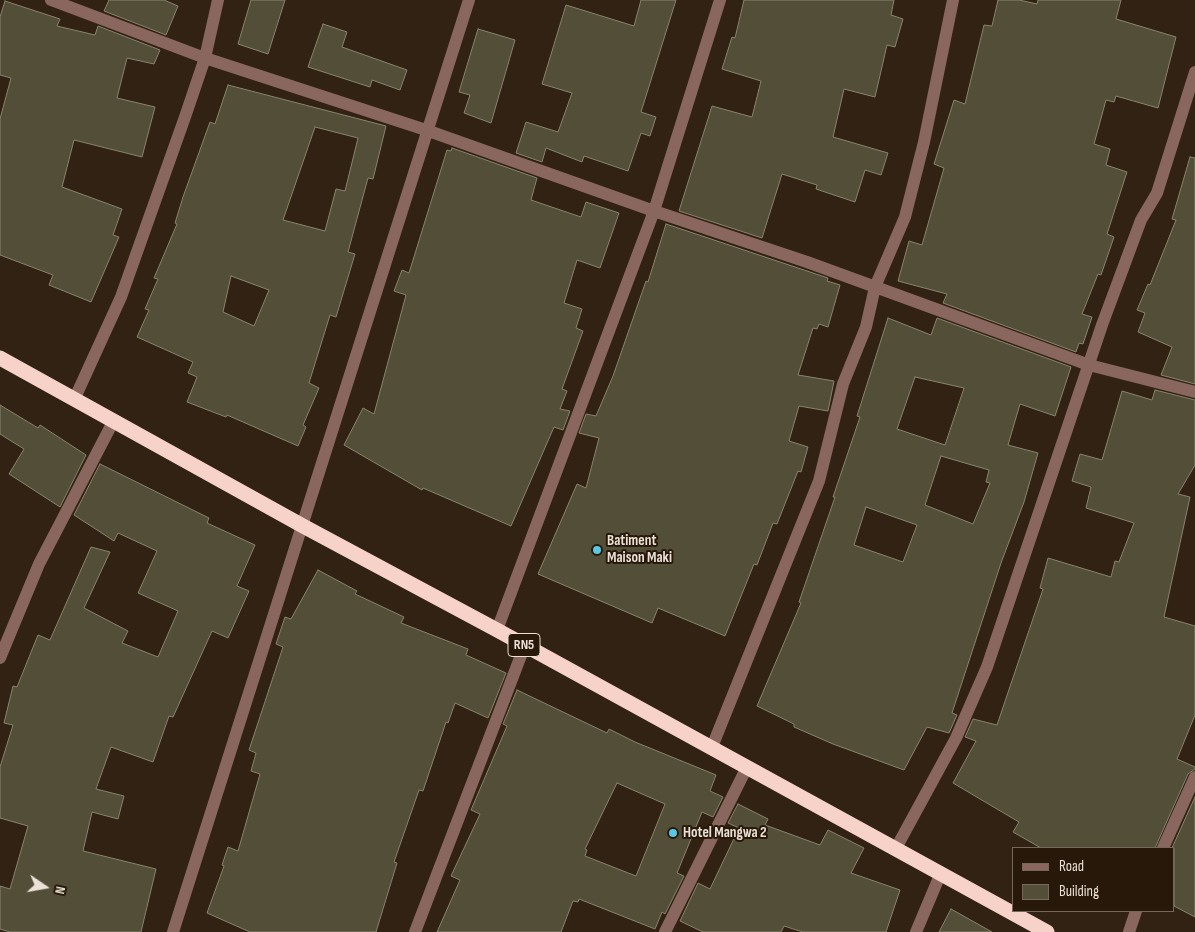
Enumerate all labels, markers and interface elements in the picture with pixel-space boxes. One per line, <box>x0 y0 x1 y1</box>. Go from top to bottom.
place label: Batiment Maison Maki <box>607 532 672 567</box>
marker: Batiment Maison Maki <box>591 544 603 556</box>
road number: RN5 <box>508 634 540 656</box>
place label: Hotel Mangwa 2 <box>683 824 767 842</box>
marker: Hotel Mangwa 2 <box>667 827 679 839</box>
legend <box>1012 847 1175 912</box>
text: Road <box>1059 857 1084 876</box>
north arrow <box>20 862 70 912</box>
text: Building <box>1059 882 1099 901</box>
text: N <box>51 885 69 896</box>

